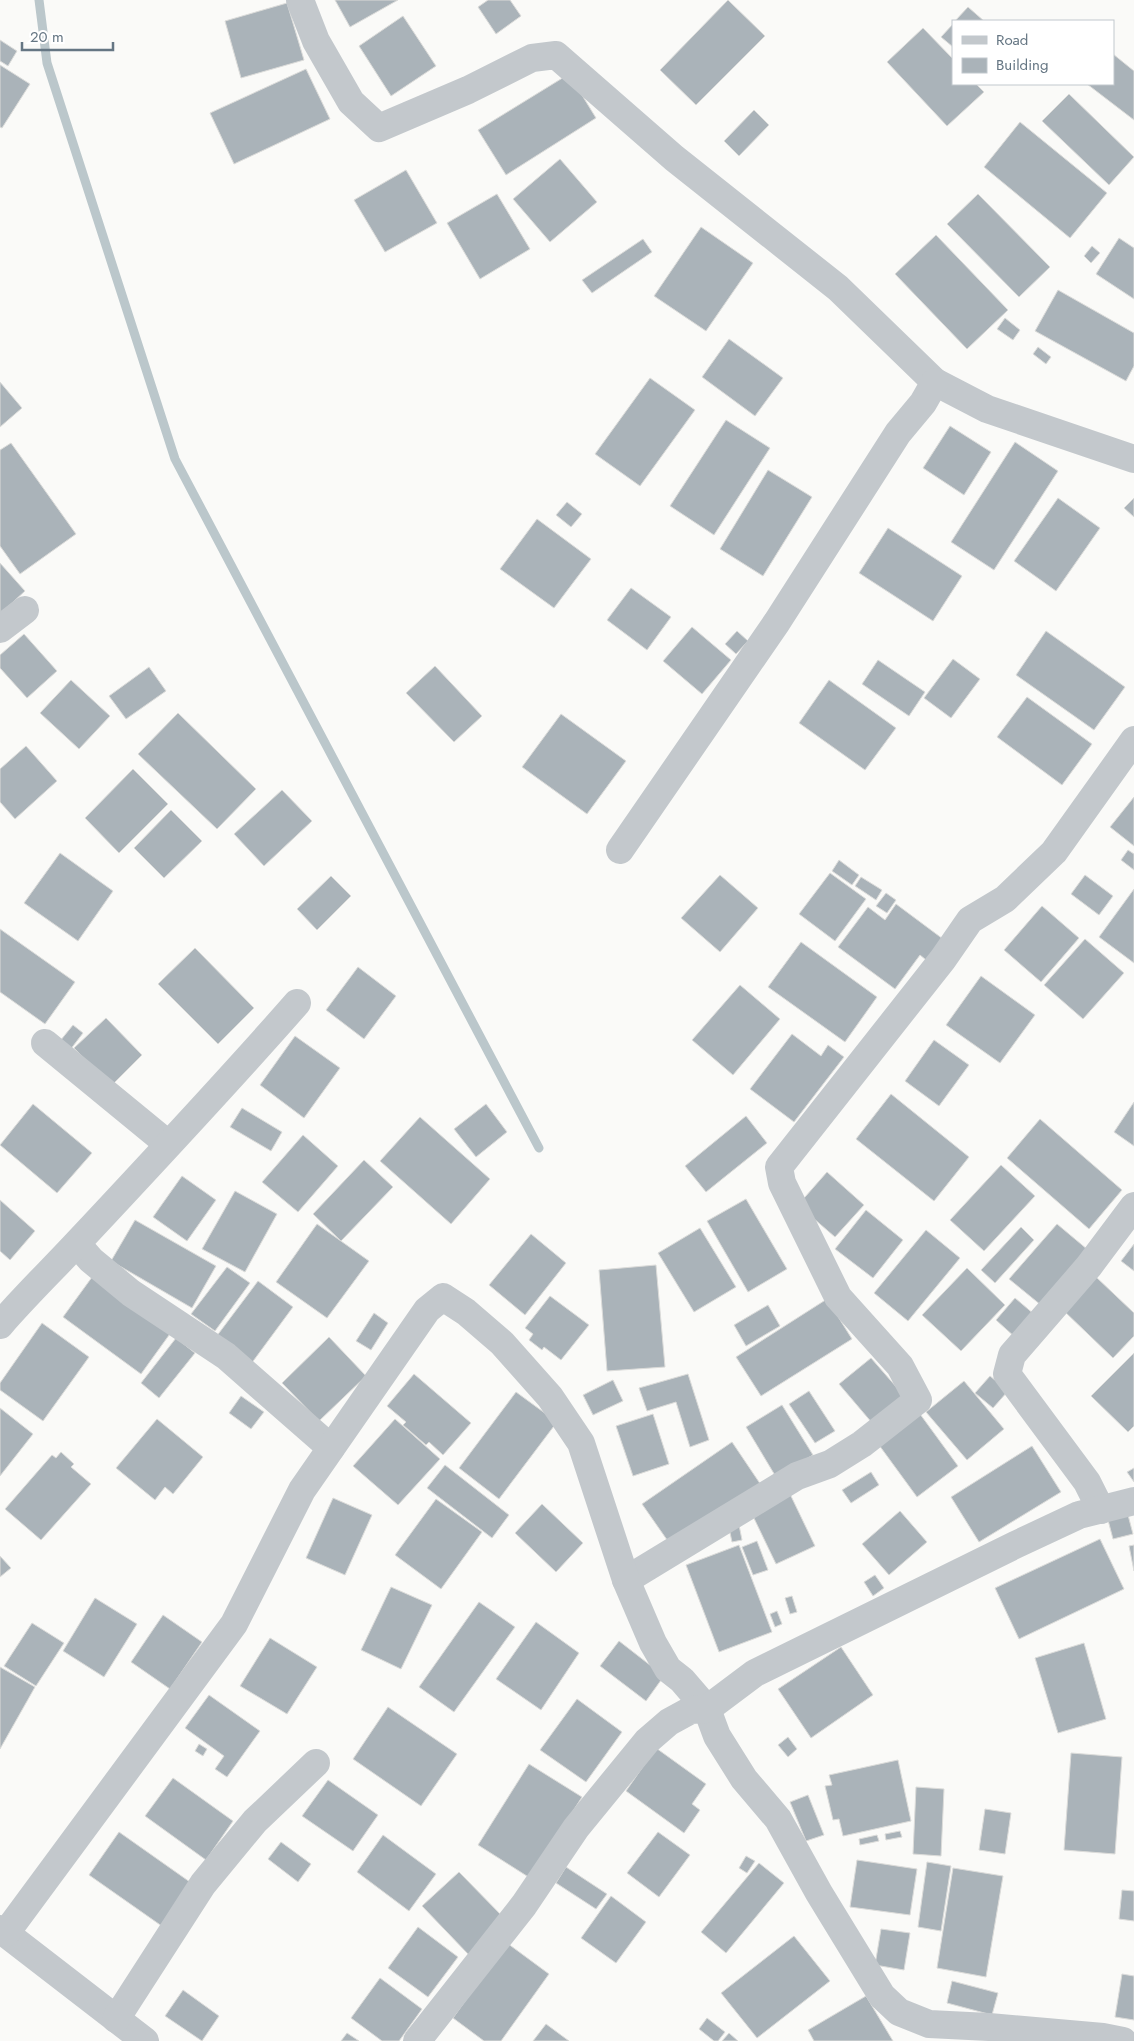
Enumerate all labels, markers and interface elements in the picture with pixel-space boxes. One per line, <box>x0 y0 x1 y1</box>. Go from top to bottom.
scale bar <box>22 20 114 52</box>
legend <box>952 20 1114 85</box>
text: 20 m <box>30 26 64 48</box>
text: Road <box>996 29 1028 51</box>
text: Building <box>996 54 1048 76</box>

